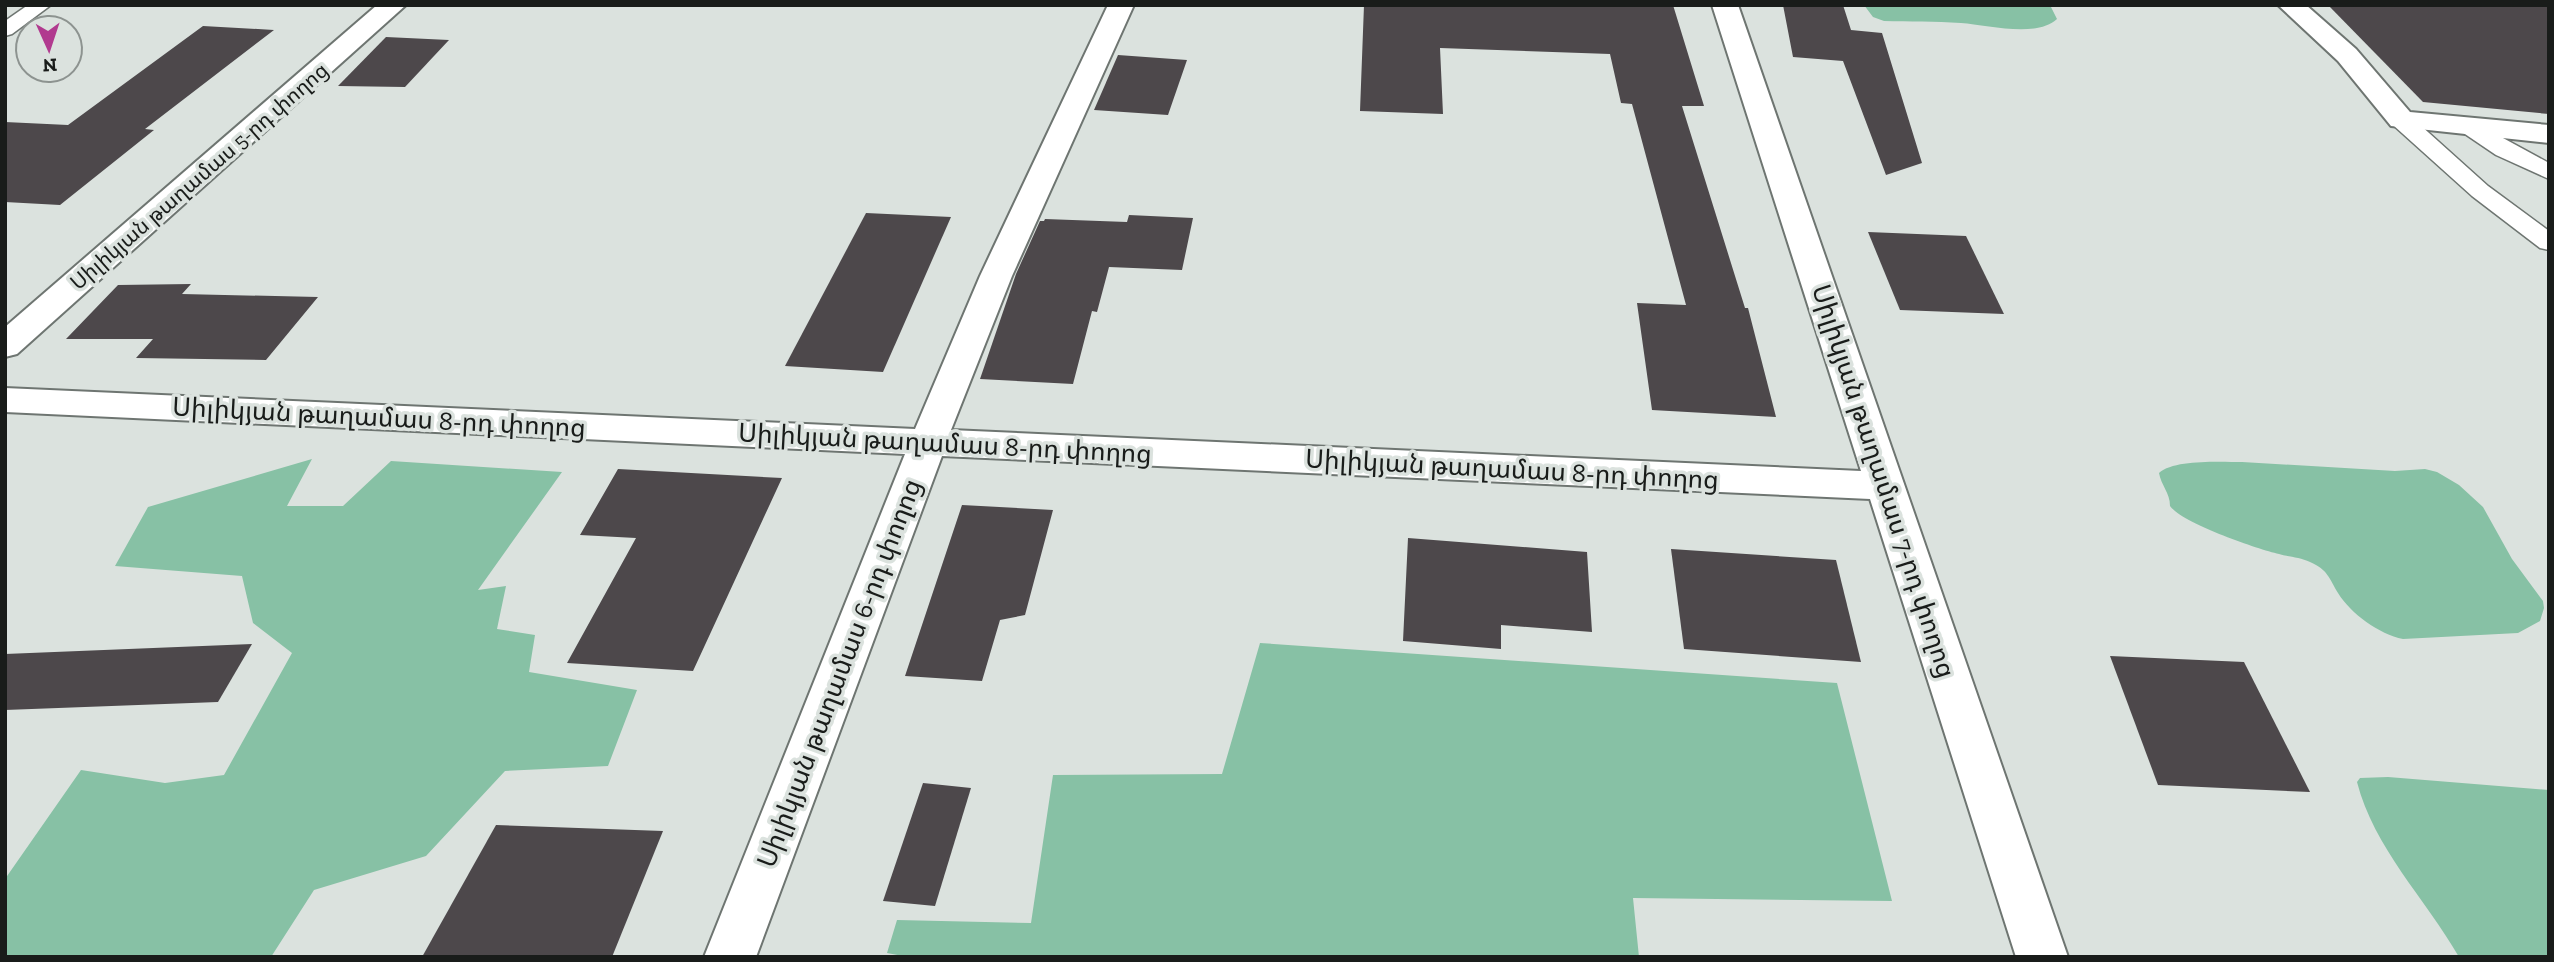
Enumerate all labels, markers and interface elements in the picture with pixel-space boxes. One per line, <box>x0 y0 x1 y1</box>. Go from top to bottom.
north arrow <box>14 14 84 84</box>
text: N <box>42 54 58 77</box>
street label: Սիլիկյան թաղամաս 5-րդ փողոց <box>65 57 333 295</box>
street label: Սիլիկյան թաղամաս 7-րդ փողոց <box>1805 280 1963 682</box>
street label: Սիլիկյան թաղամաս 8-րդ փողոց <box>171 390 587 444</box>
street label: Սիլիկյան թաղամաս 8-րդ փողոց <box>737 416 1153 470</box>
street label: Սիլիկյան թաղամաս 8-րդ փողոց <box>1304 442 1720 496</box>
street label: Սիլիկյան թաղամաս 6-րդ փողոց <box>750 474 928 872</box>

